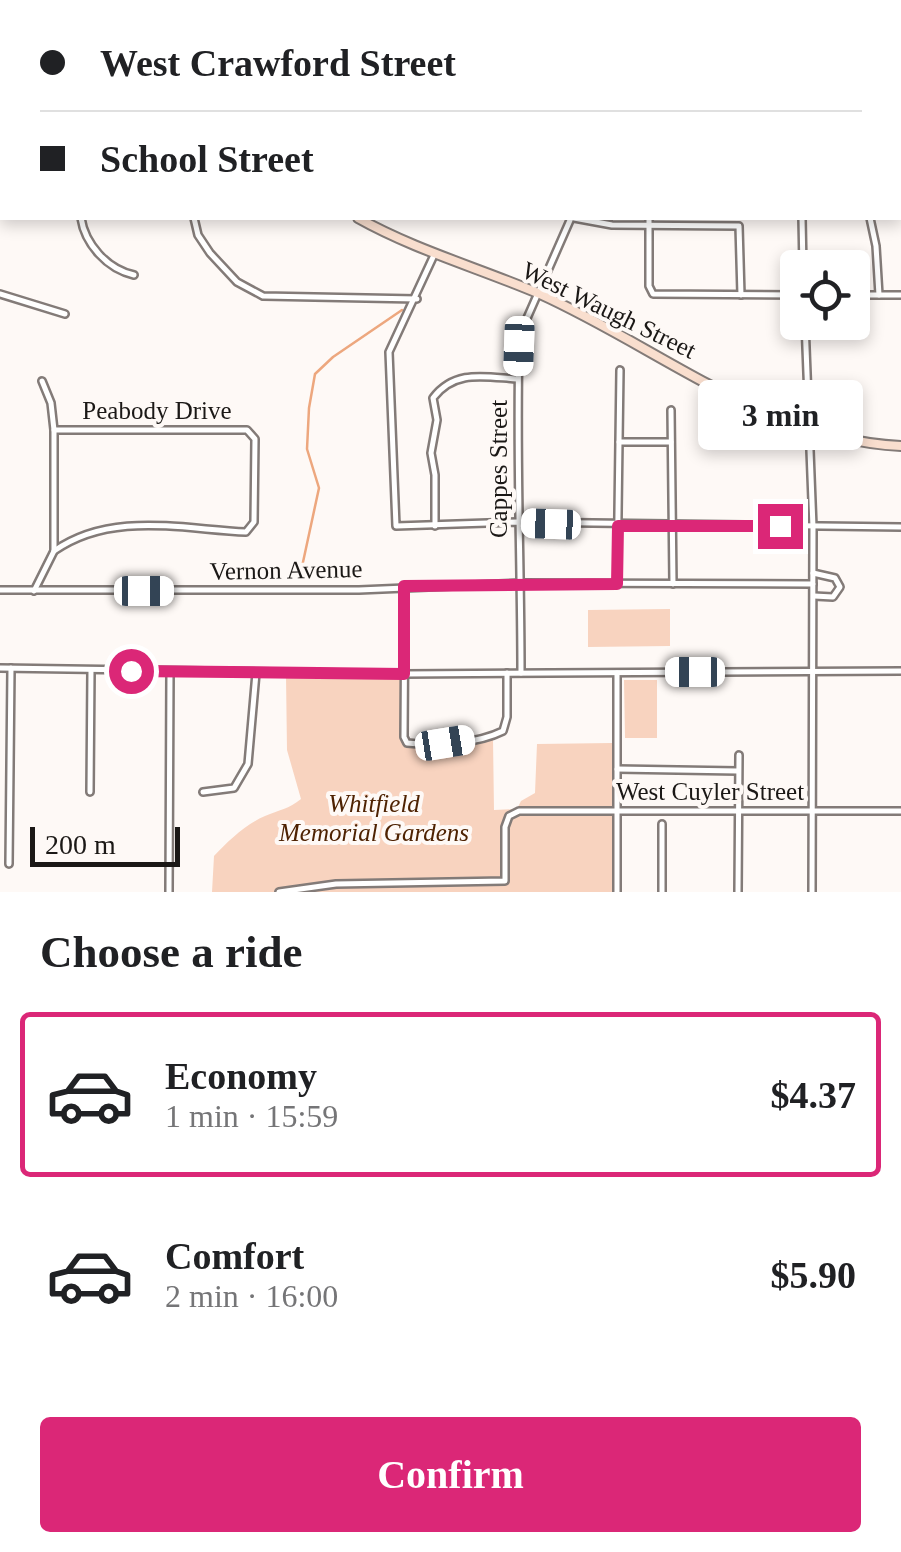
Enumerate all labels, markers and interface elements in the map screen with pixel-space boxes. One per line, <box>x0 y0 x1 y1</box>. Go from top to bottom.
text: West Crawford Street <box>100 42 456 84</box>
text: School Street <box>100 138 314 180</box>
map controls <box>780 250 870 340</box>
button: locate <box>780 250 870 340</box>
street label: West Waugh Street <box>518 256 700 364</box>
car <box>503 315 535 377</box>
callout: 3 min <box>698 381 862 451</box>
street label: Peabody Drive <box>82 397 232 424</box>
text: 3 min <box>742 397 819 433</box>
street label: Cappes Street <box>485 400 512 538</box>
route end <box>758 504 803 549</box>
car <box>520 508 582 540</box>
street label: Vernon Avenue <box>209 555 363 585</box>
car <box>114 576 174 606</box>
route start <box>109 649 154 694</box>
car <box>665 657 725 687</box>
car <box>413 723 477 763</box>
street label: West Cuyler Street <box>616 778 804 805</box>
park label: Whitfield Memorial Gardens <box>278 790 469 846</box>
scale bar <box>30 822 180 866</box>
text: 200 m <box>45 829 116 860</box>
text: Choose a ride <box>40 927 303 977</box>
icon: car <box>45 1050 135 1140</box>
text: Economy <box>165 1055 317 1097</box>
text: $4.37 <box>771 1074 856 1116</box>
text: 1 min · 15:59 <box>165 1098 338 1134</box>
icon: car <box>45 1230 135 1320</box>
text: Comfort <box>165 1235 304 1277</box>
text: $5.90 <box>771 1254 856 1296</box>
text: 2 min · 16:00 <box>165 1278 338 1314</box>
button: Confirm <box>40 1417 861 1532</box>

